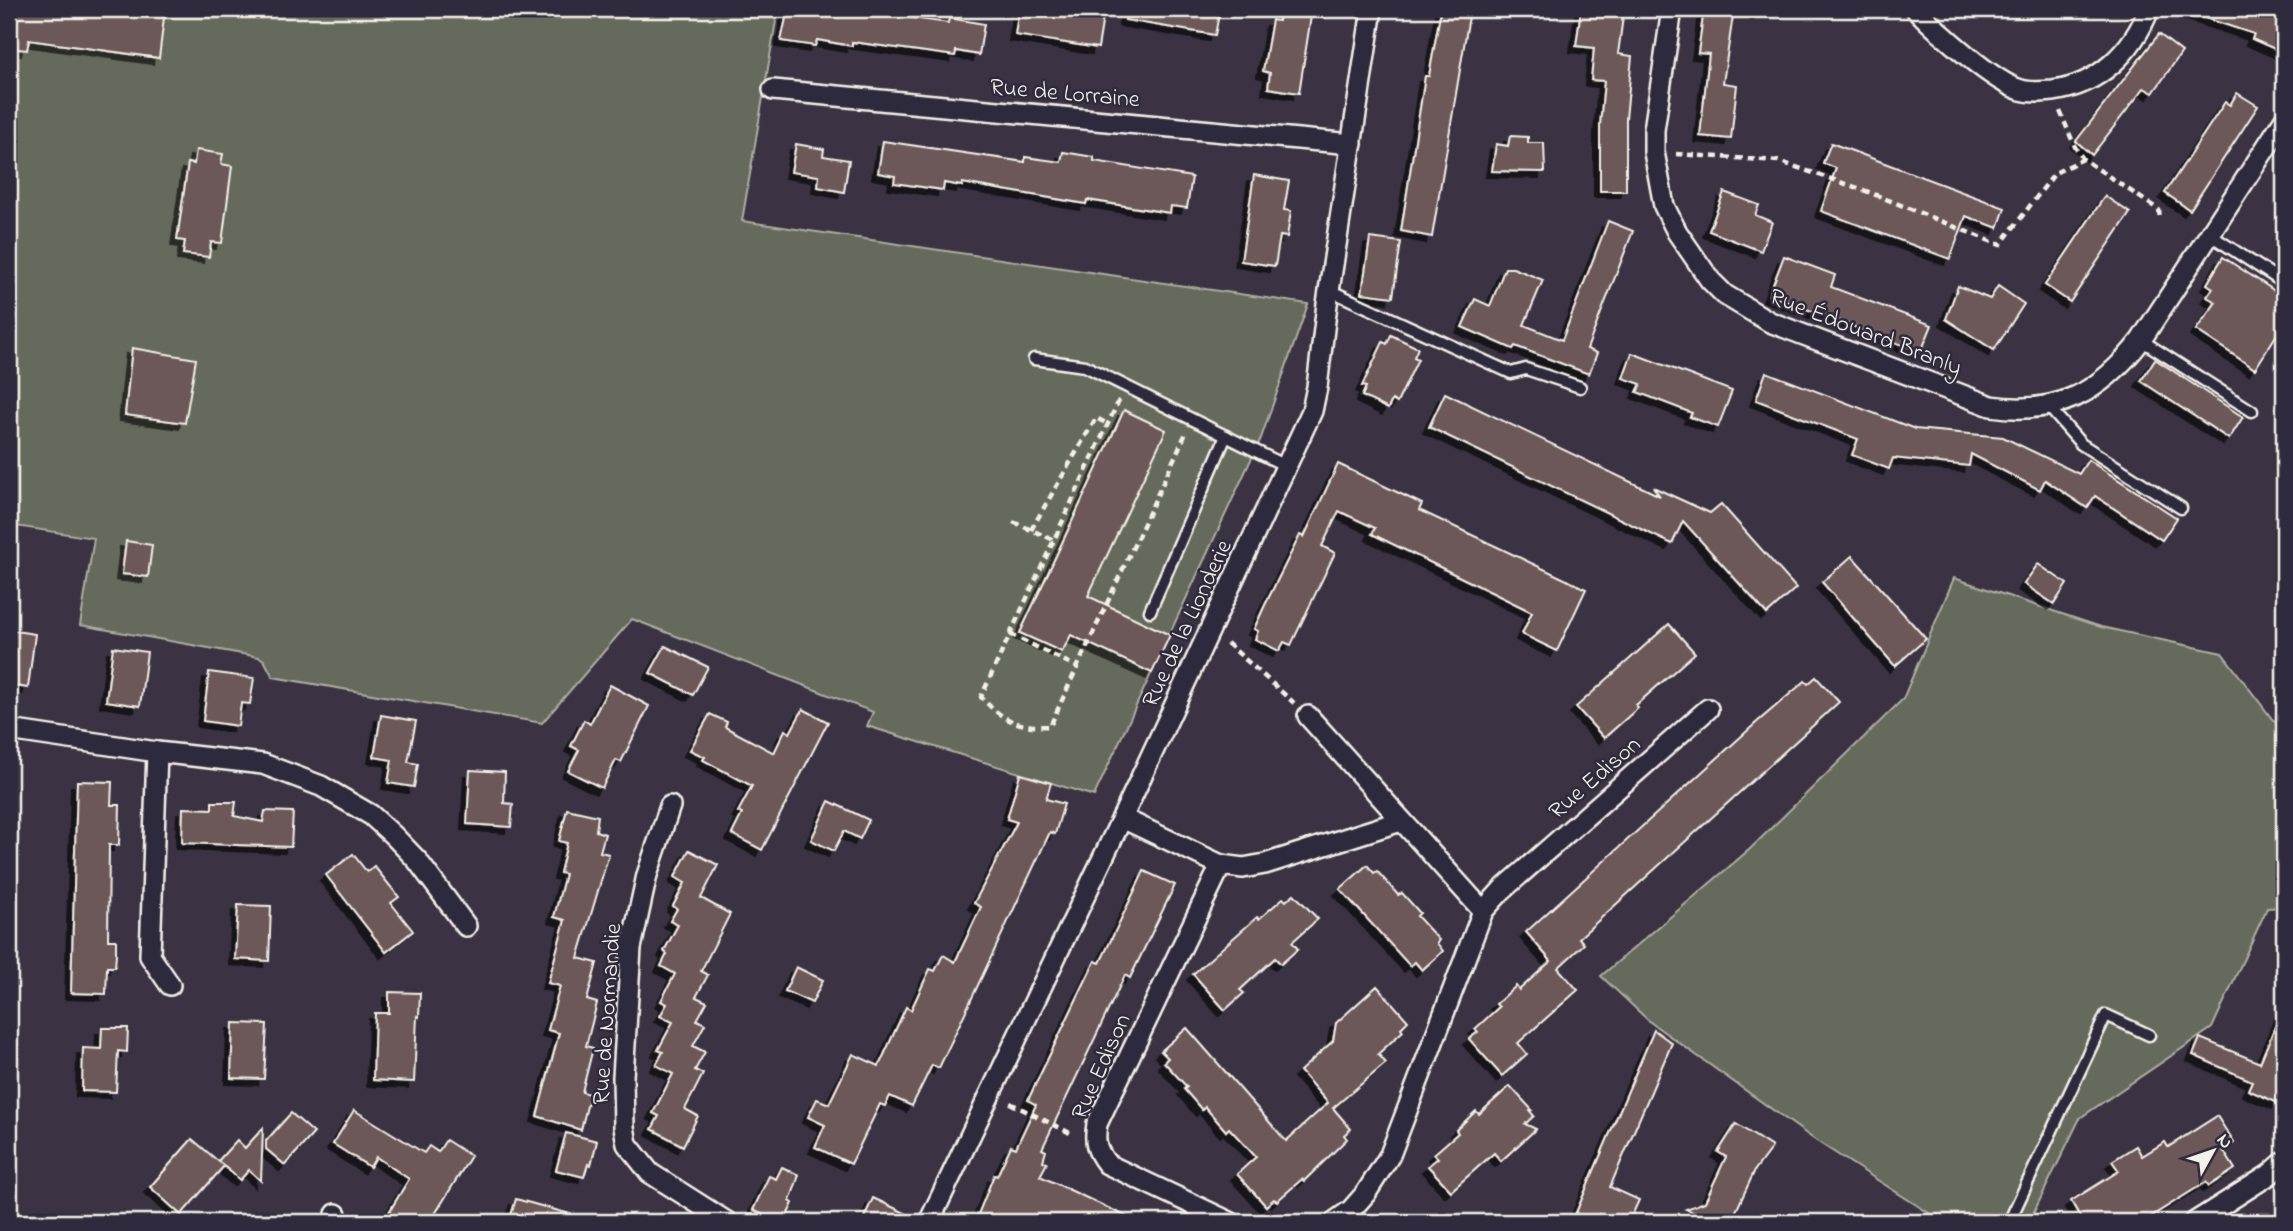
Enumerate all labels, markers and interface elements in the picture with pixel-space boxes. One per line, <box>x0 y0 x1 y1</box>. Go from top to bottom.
street label: Rue de Lorraine <box>989 71 1141 118</box>
street label: Rue Édouard Branly <box>1763 281 1966 387</box>
street label: Rue de la Lionderie <box>1134 534 1243 714</box>
street label: Rue Edison <box>1542 729 1650 829</box>
street label: Rue de Normandie <box>585 922 632 1106</box>
street label: Rue Edison <box>1063 1008 1141 1126</box>
north arrow <box>2178 1116 2248 1186</box>
text: N <box>2210 1128 2239 1155</box>

